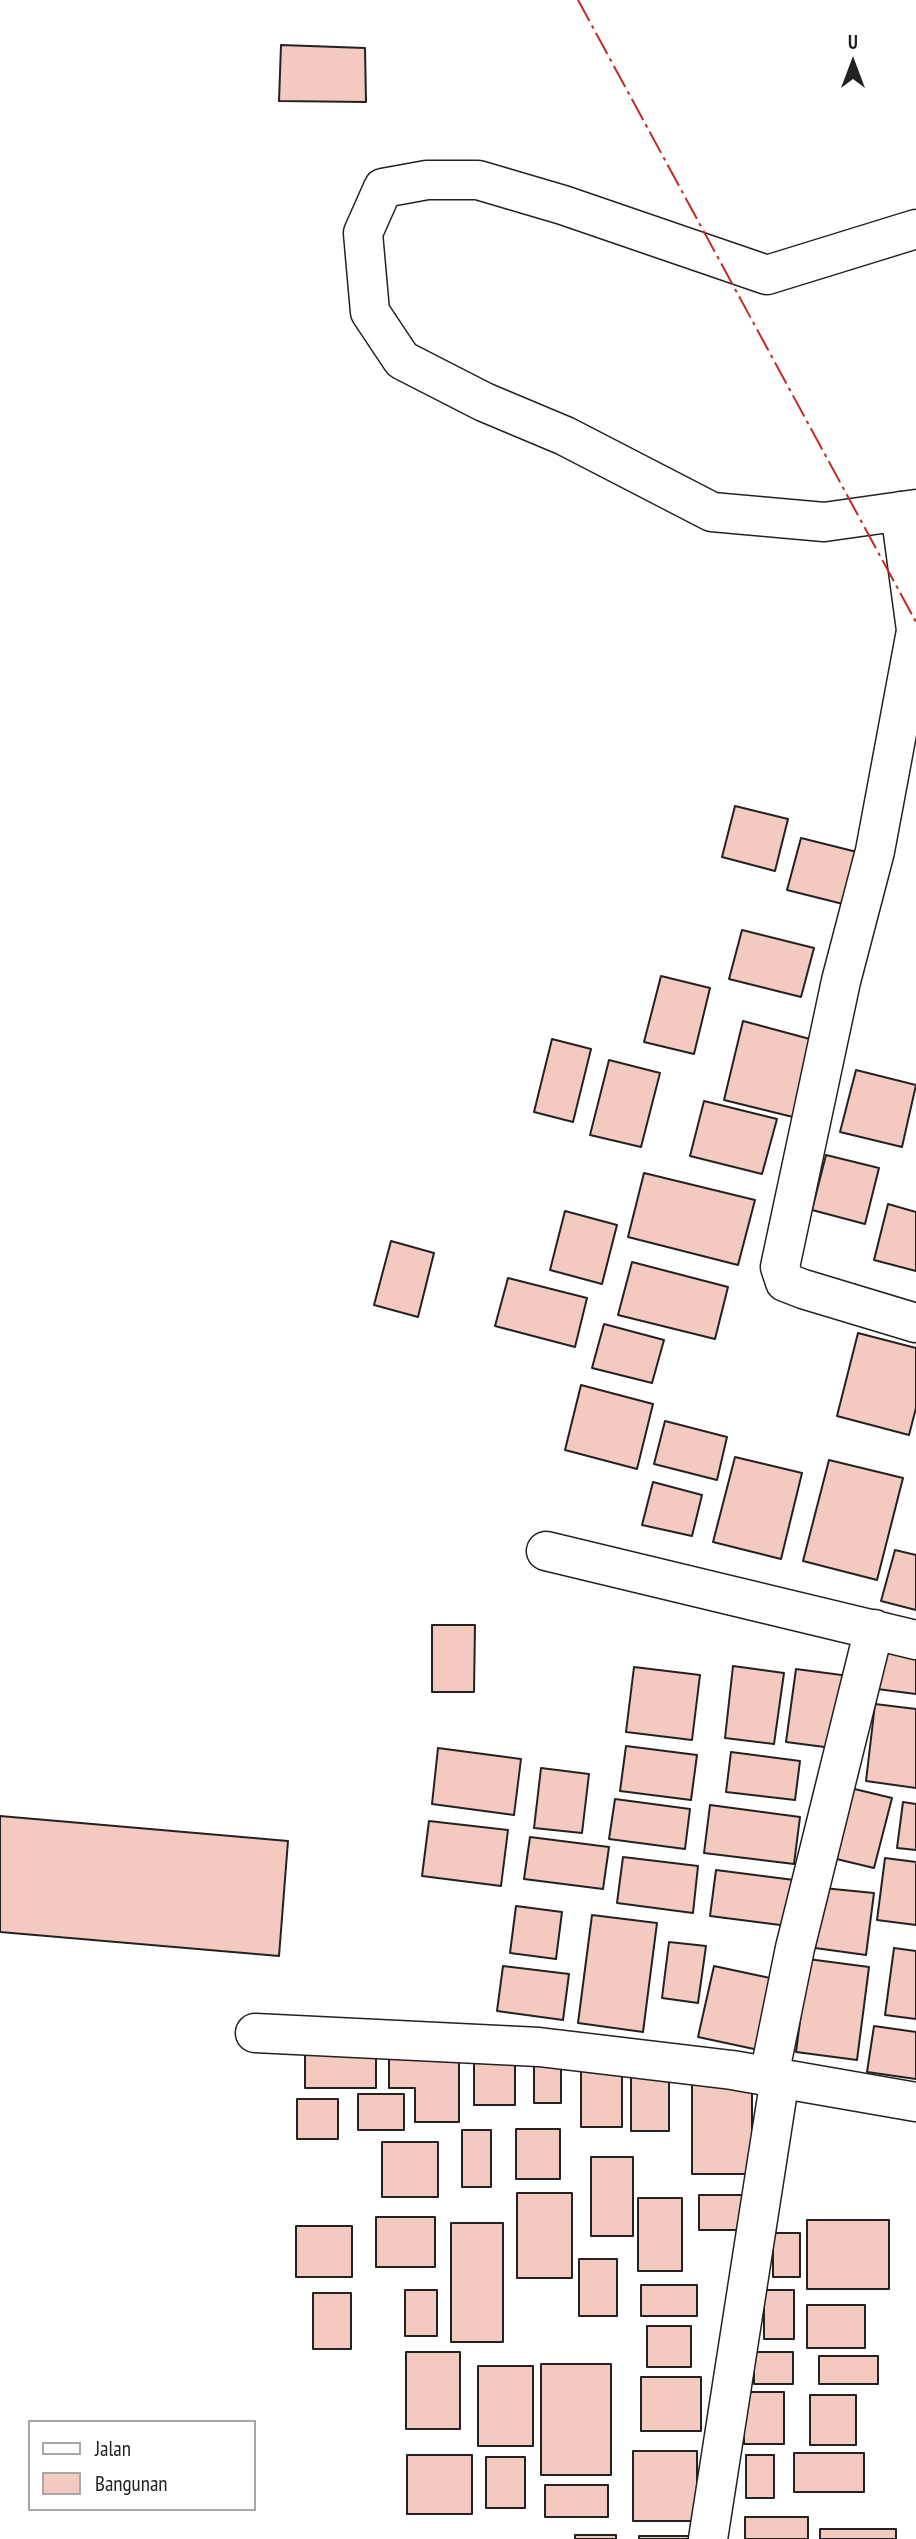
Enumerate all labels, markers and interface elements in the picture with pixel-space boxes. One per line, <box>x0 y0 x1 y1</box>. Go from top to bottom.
north arrow <box>818 28 888 98</box>
text: U <box>848 30 858 54</box>
legend <box>28 2420 256 2511</box>
text: Jalan <box>95 2435 131 2462</box>
text: Bangunan <box>95 2470 168 2497</box>

